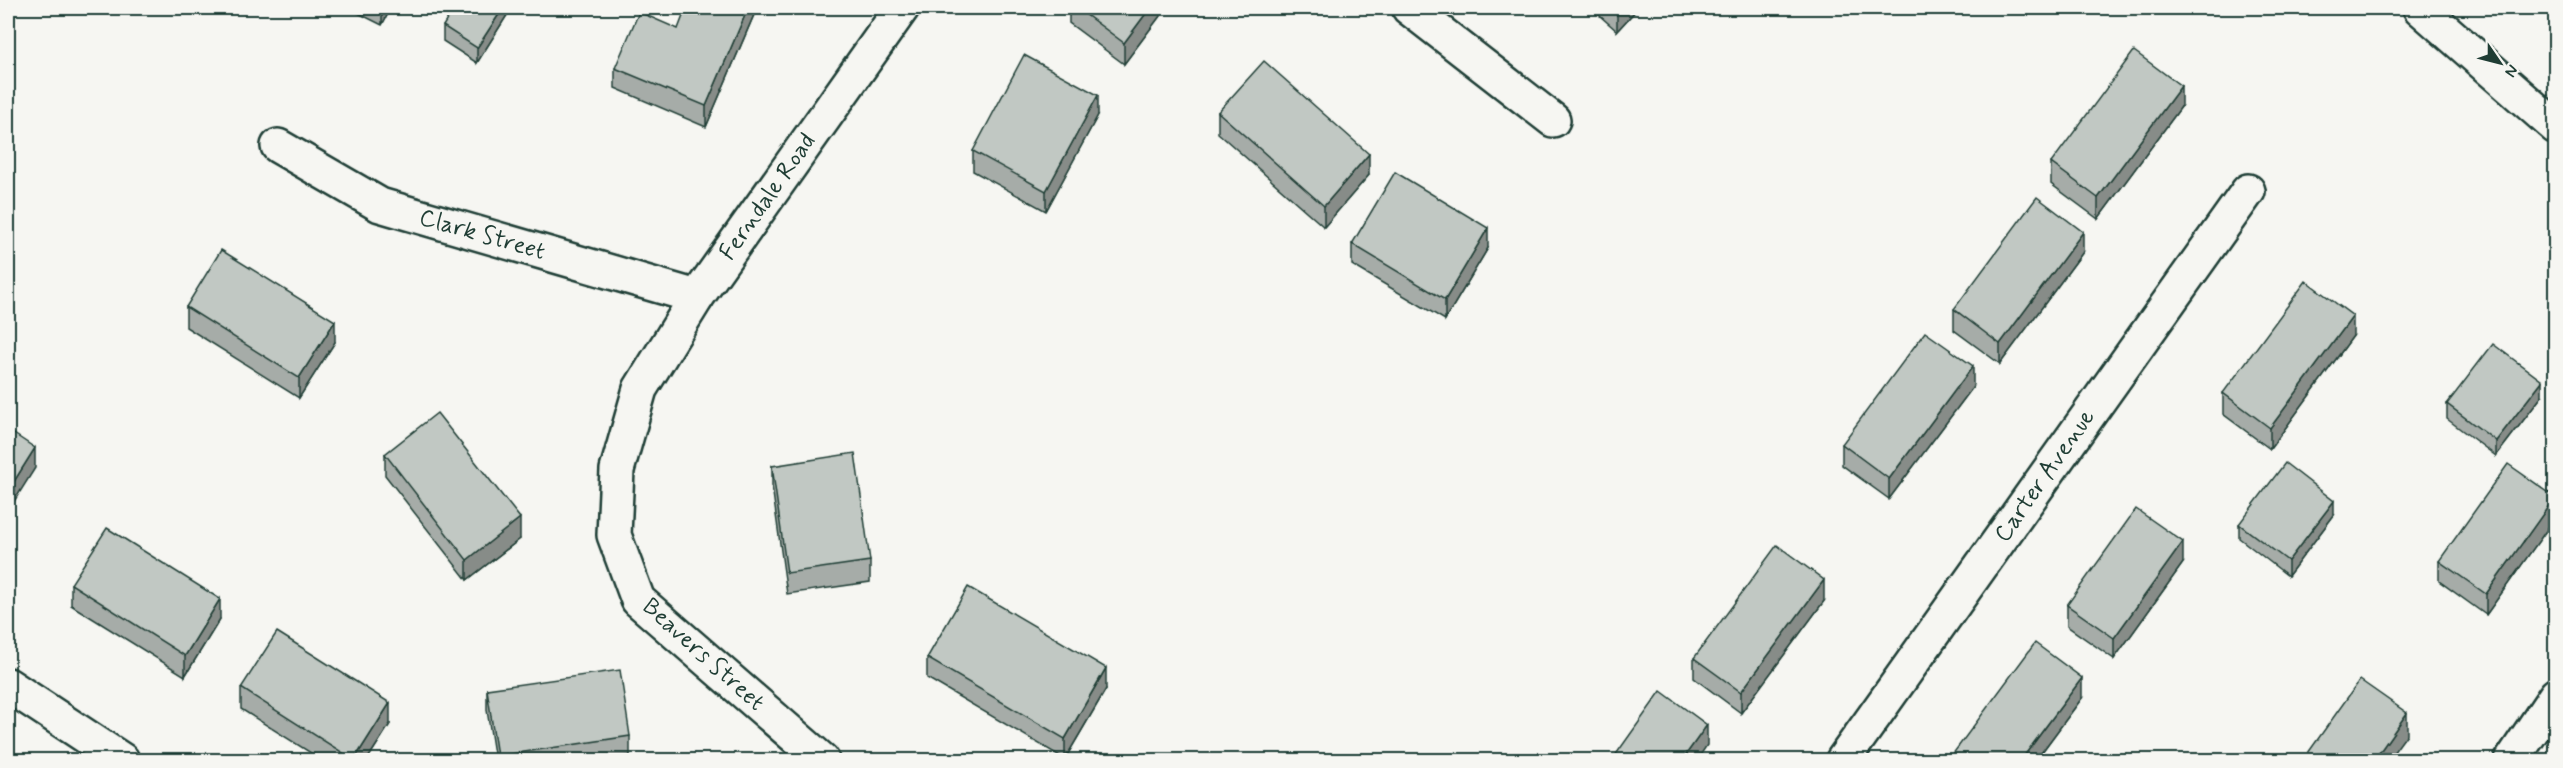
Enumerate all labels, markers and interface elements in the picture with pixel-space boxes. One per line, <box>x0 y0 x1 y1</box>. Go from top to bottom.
north arrow <box>2470 33 2530 93</box>
text: N <box>2499 60 2523 81</box>
street label: Ferndale Road <box>713 127 823 267</box>
street label: Clark Street <box>415 202 549 268</box>
street label: Carter Avenue <box>1988 403 2102 549</box>
street label: Beavers Street <box>635 592 771 718</box>

